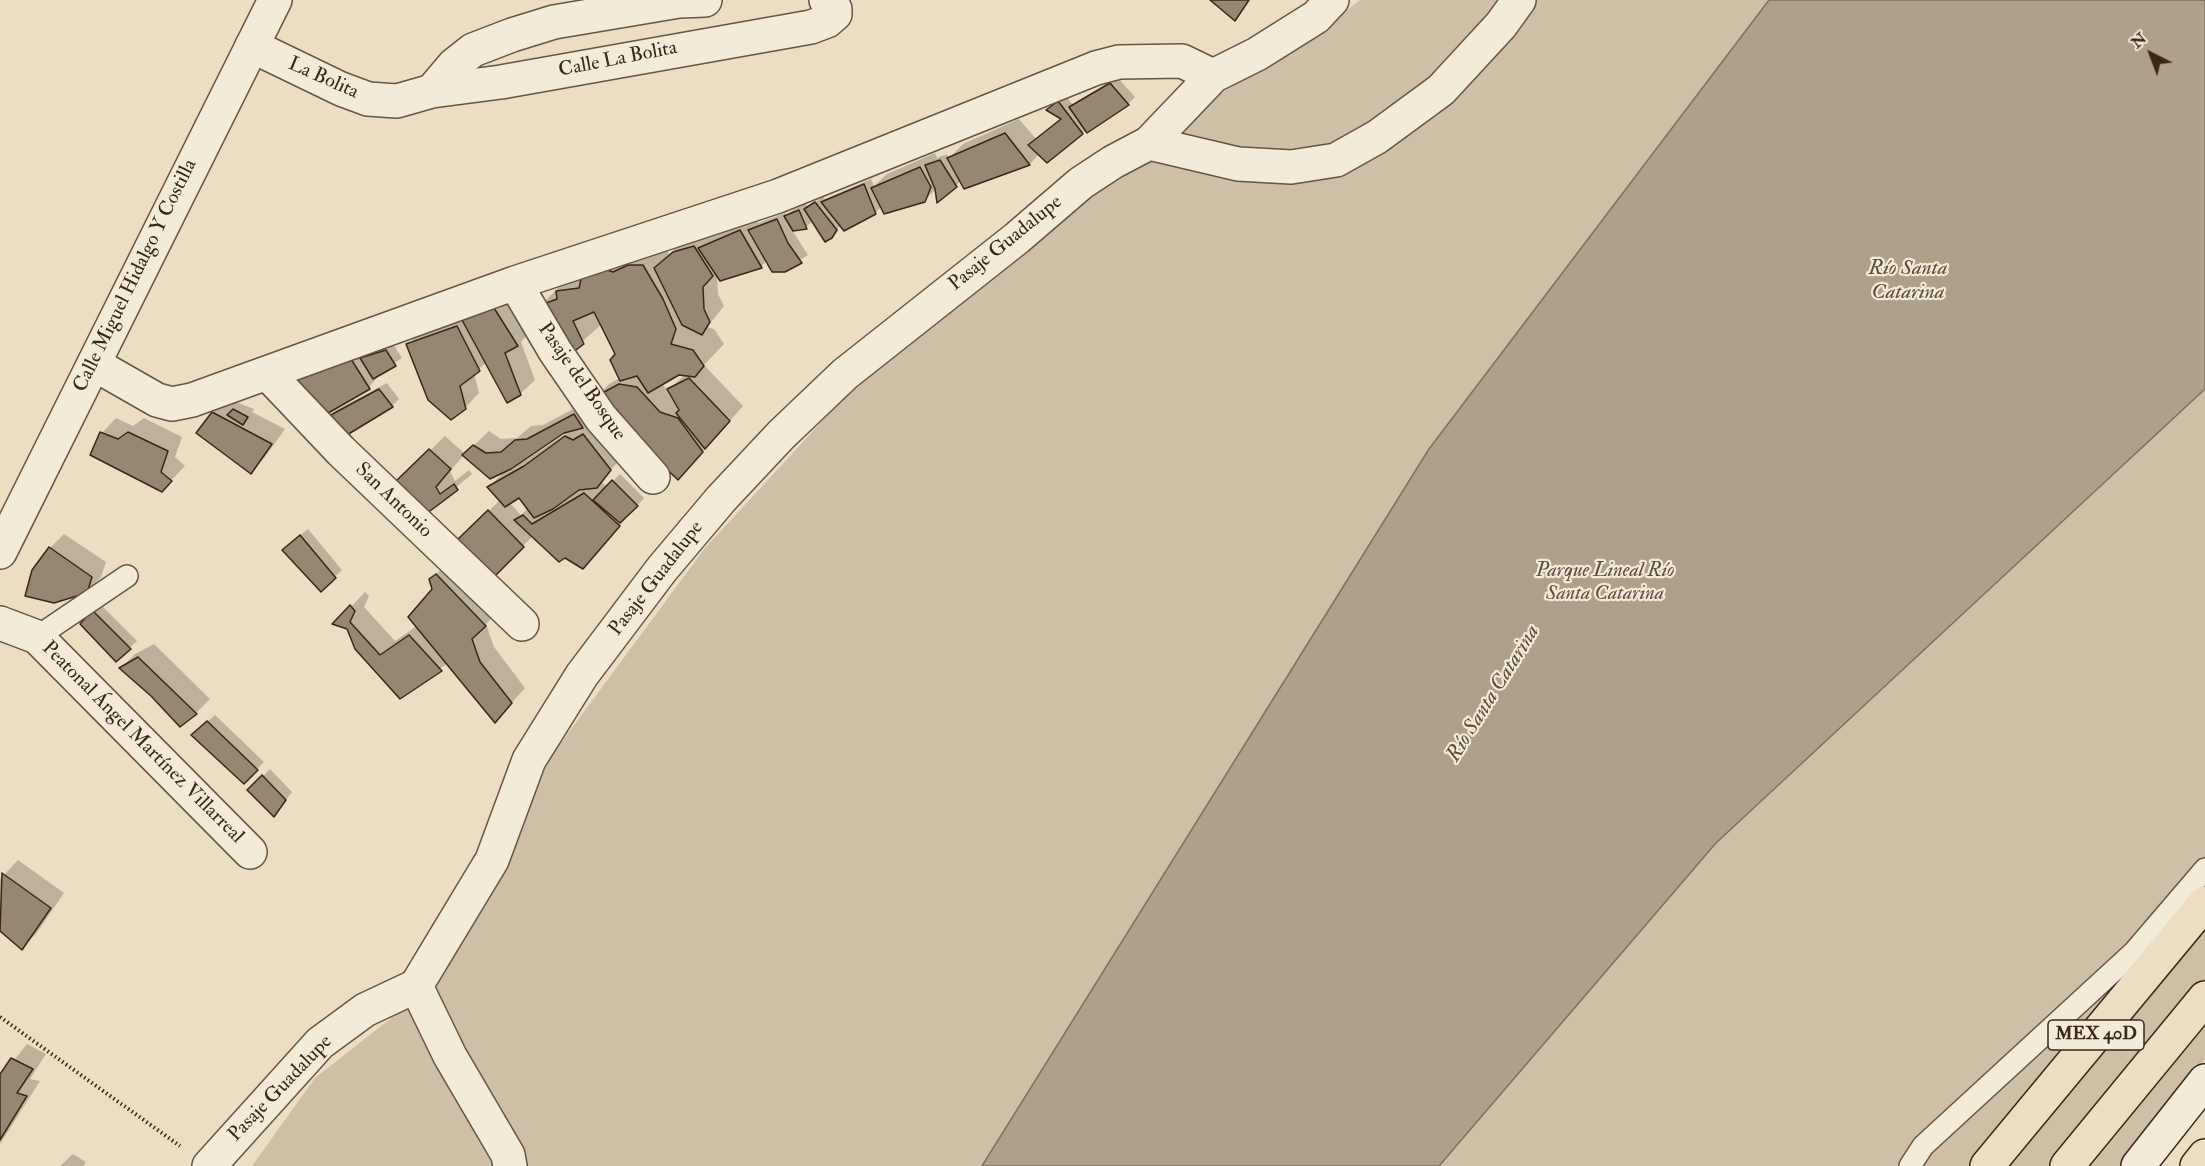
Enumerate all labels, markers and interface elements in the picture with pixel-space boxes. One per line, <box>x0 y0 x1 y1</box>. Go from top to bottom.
north arrow <box>2121 24 2181 84</box>
text: N <box>2127 28 2151 53</box>
street label: Calle La Bolita <box>557 37 679 83</box>
street label: La Bolita <box>284 53 362 105</box>
street label: Calle Miguel Hidalgo Y Costilla <box>69 156 203 396</box>
street label: Pasaje Guadalupe <box>944 191 1068 297</box>
water label: Río Santa Catarina <box>1869 256 1947 306</box>
street label: Pasaje del Bosque <box>532 319 630 445</box>
street label: San Antonio <box>349 458 437 544</box>
street label: Pasaje Guadalupe <box>605 517 709 641</box>
park label: Parque Lineal Río Santa Catarina <box>1536 560 1674 607</box>
water label: Río Santa Catarina <box>1442 621 1546 767</box>
street label: Peatonal Ángel Martínez Villarreal <box>36 637 248 849</box>
road number: MEX 40D <box>2048 1020 2144 1050</box>
street label: Pasaje Guadalupe <box>224 1031 338 1147</box>

